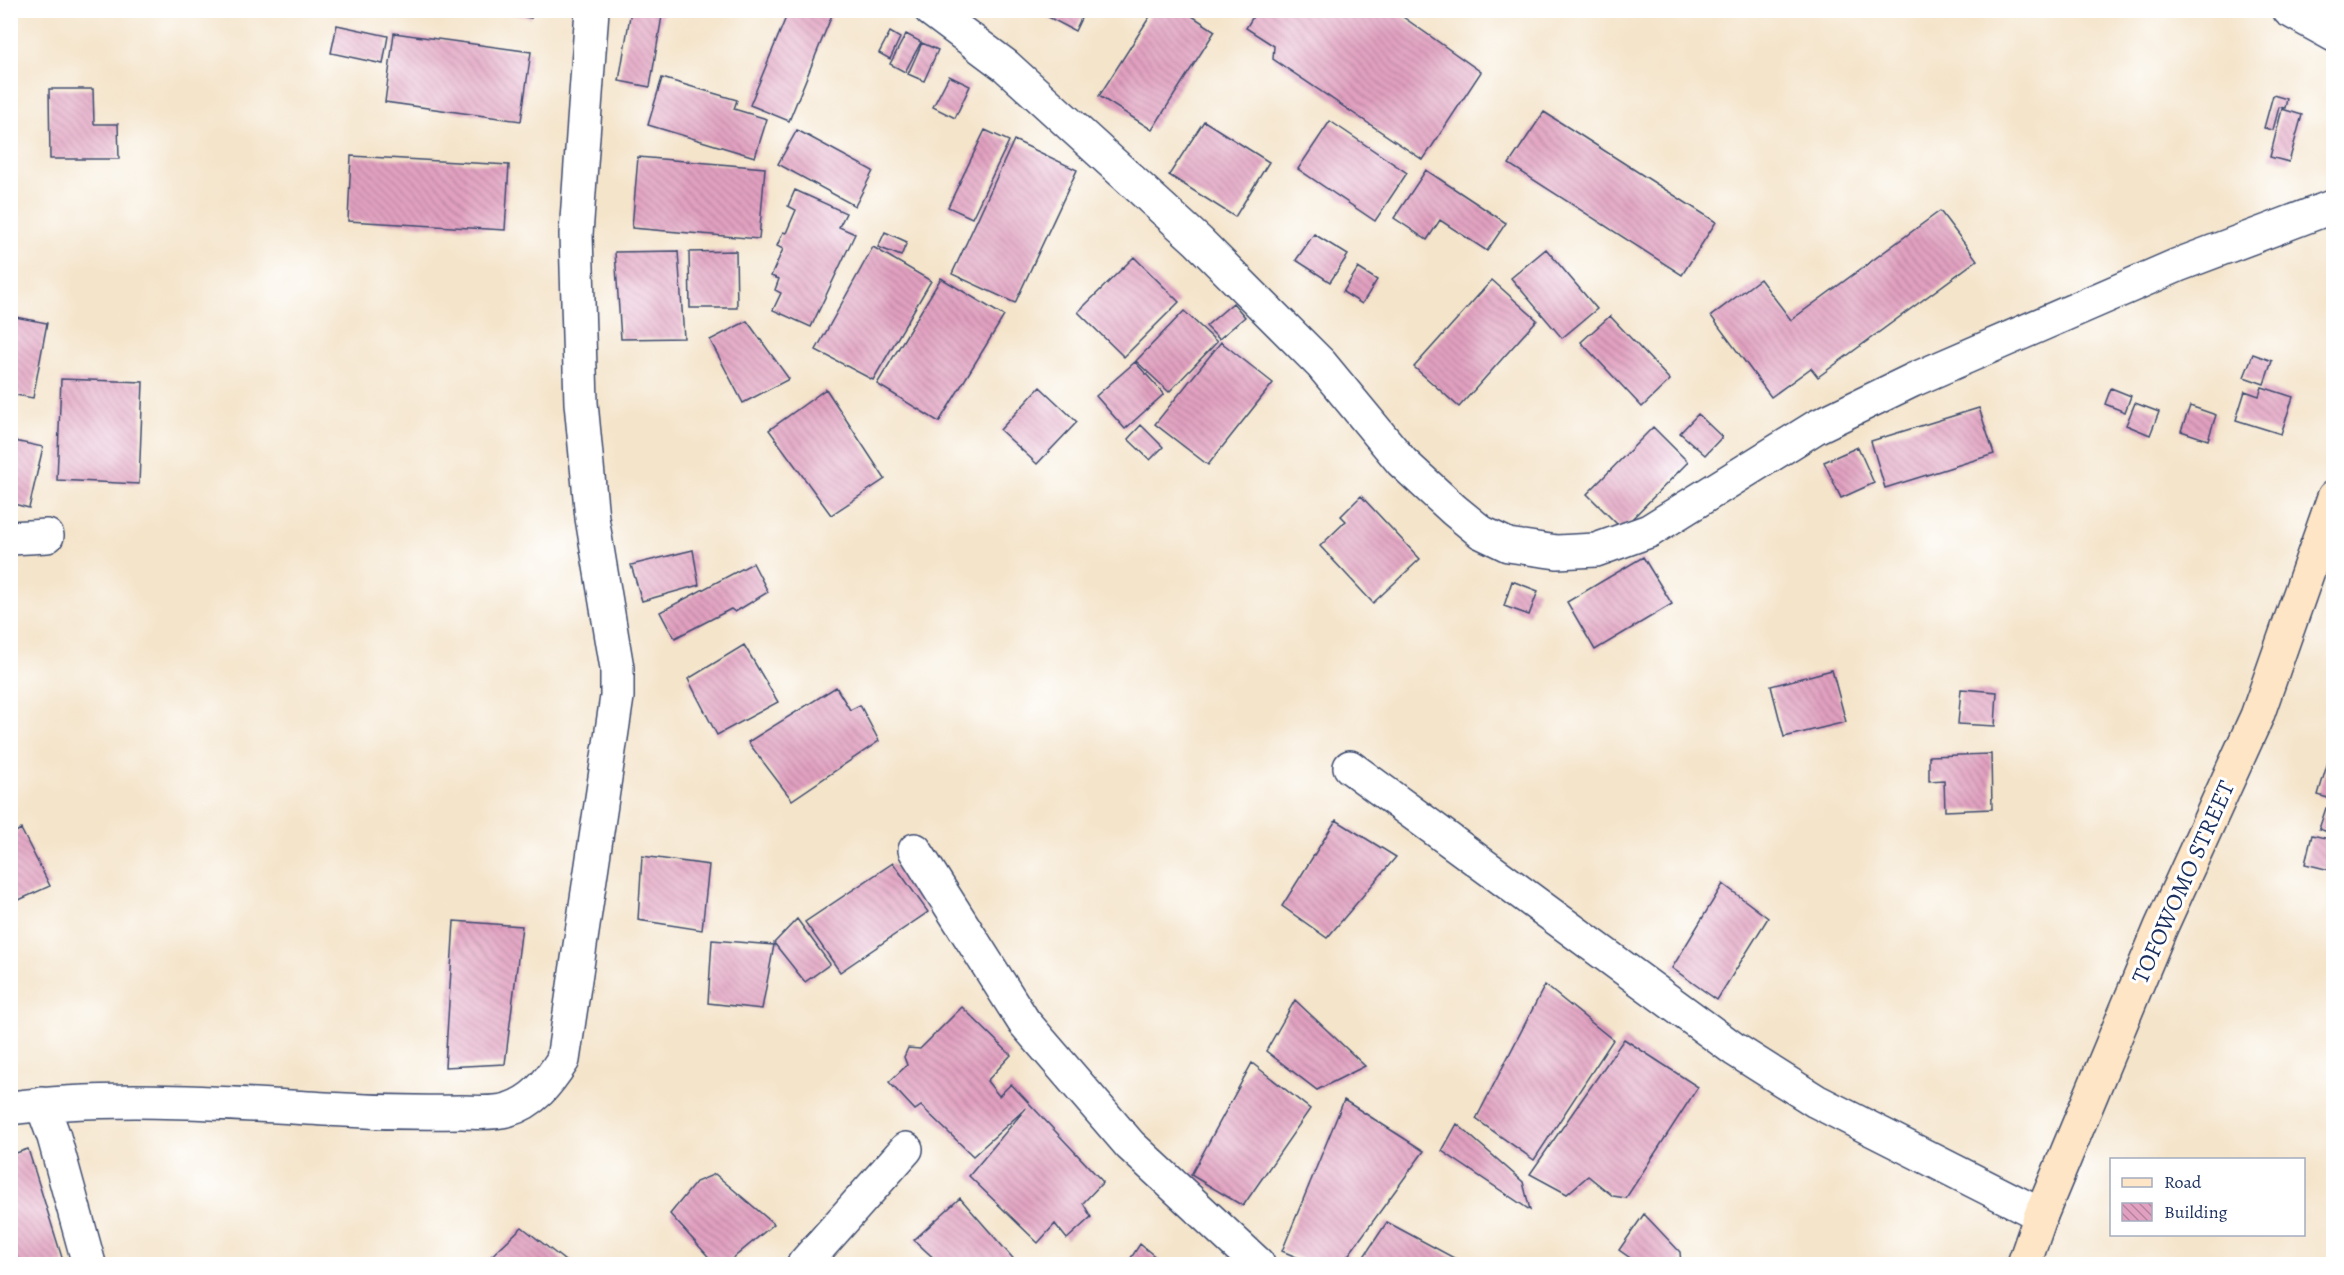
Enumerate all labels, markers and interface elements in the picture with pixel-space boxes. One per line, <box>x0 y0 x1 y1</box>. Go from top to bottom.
street label: TOFOWOMO STREET <box>2124 775 2242 989</box>
legend <box>2110 1158 2305 1236</box>
text: Road <box>2164 1170 2202 1194</box>
text: Building <box>2164 1200 2228 1224</box>

